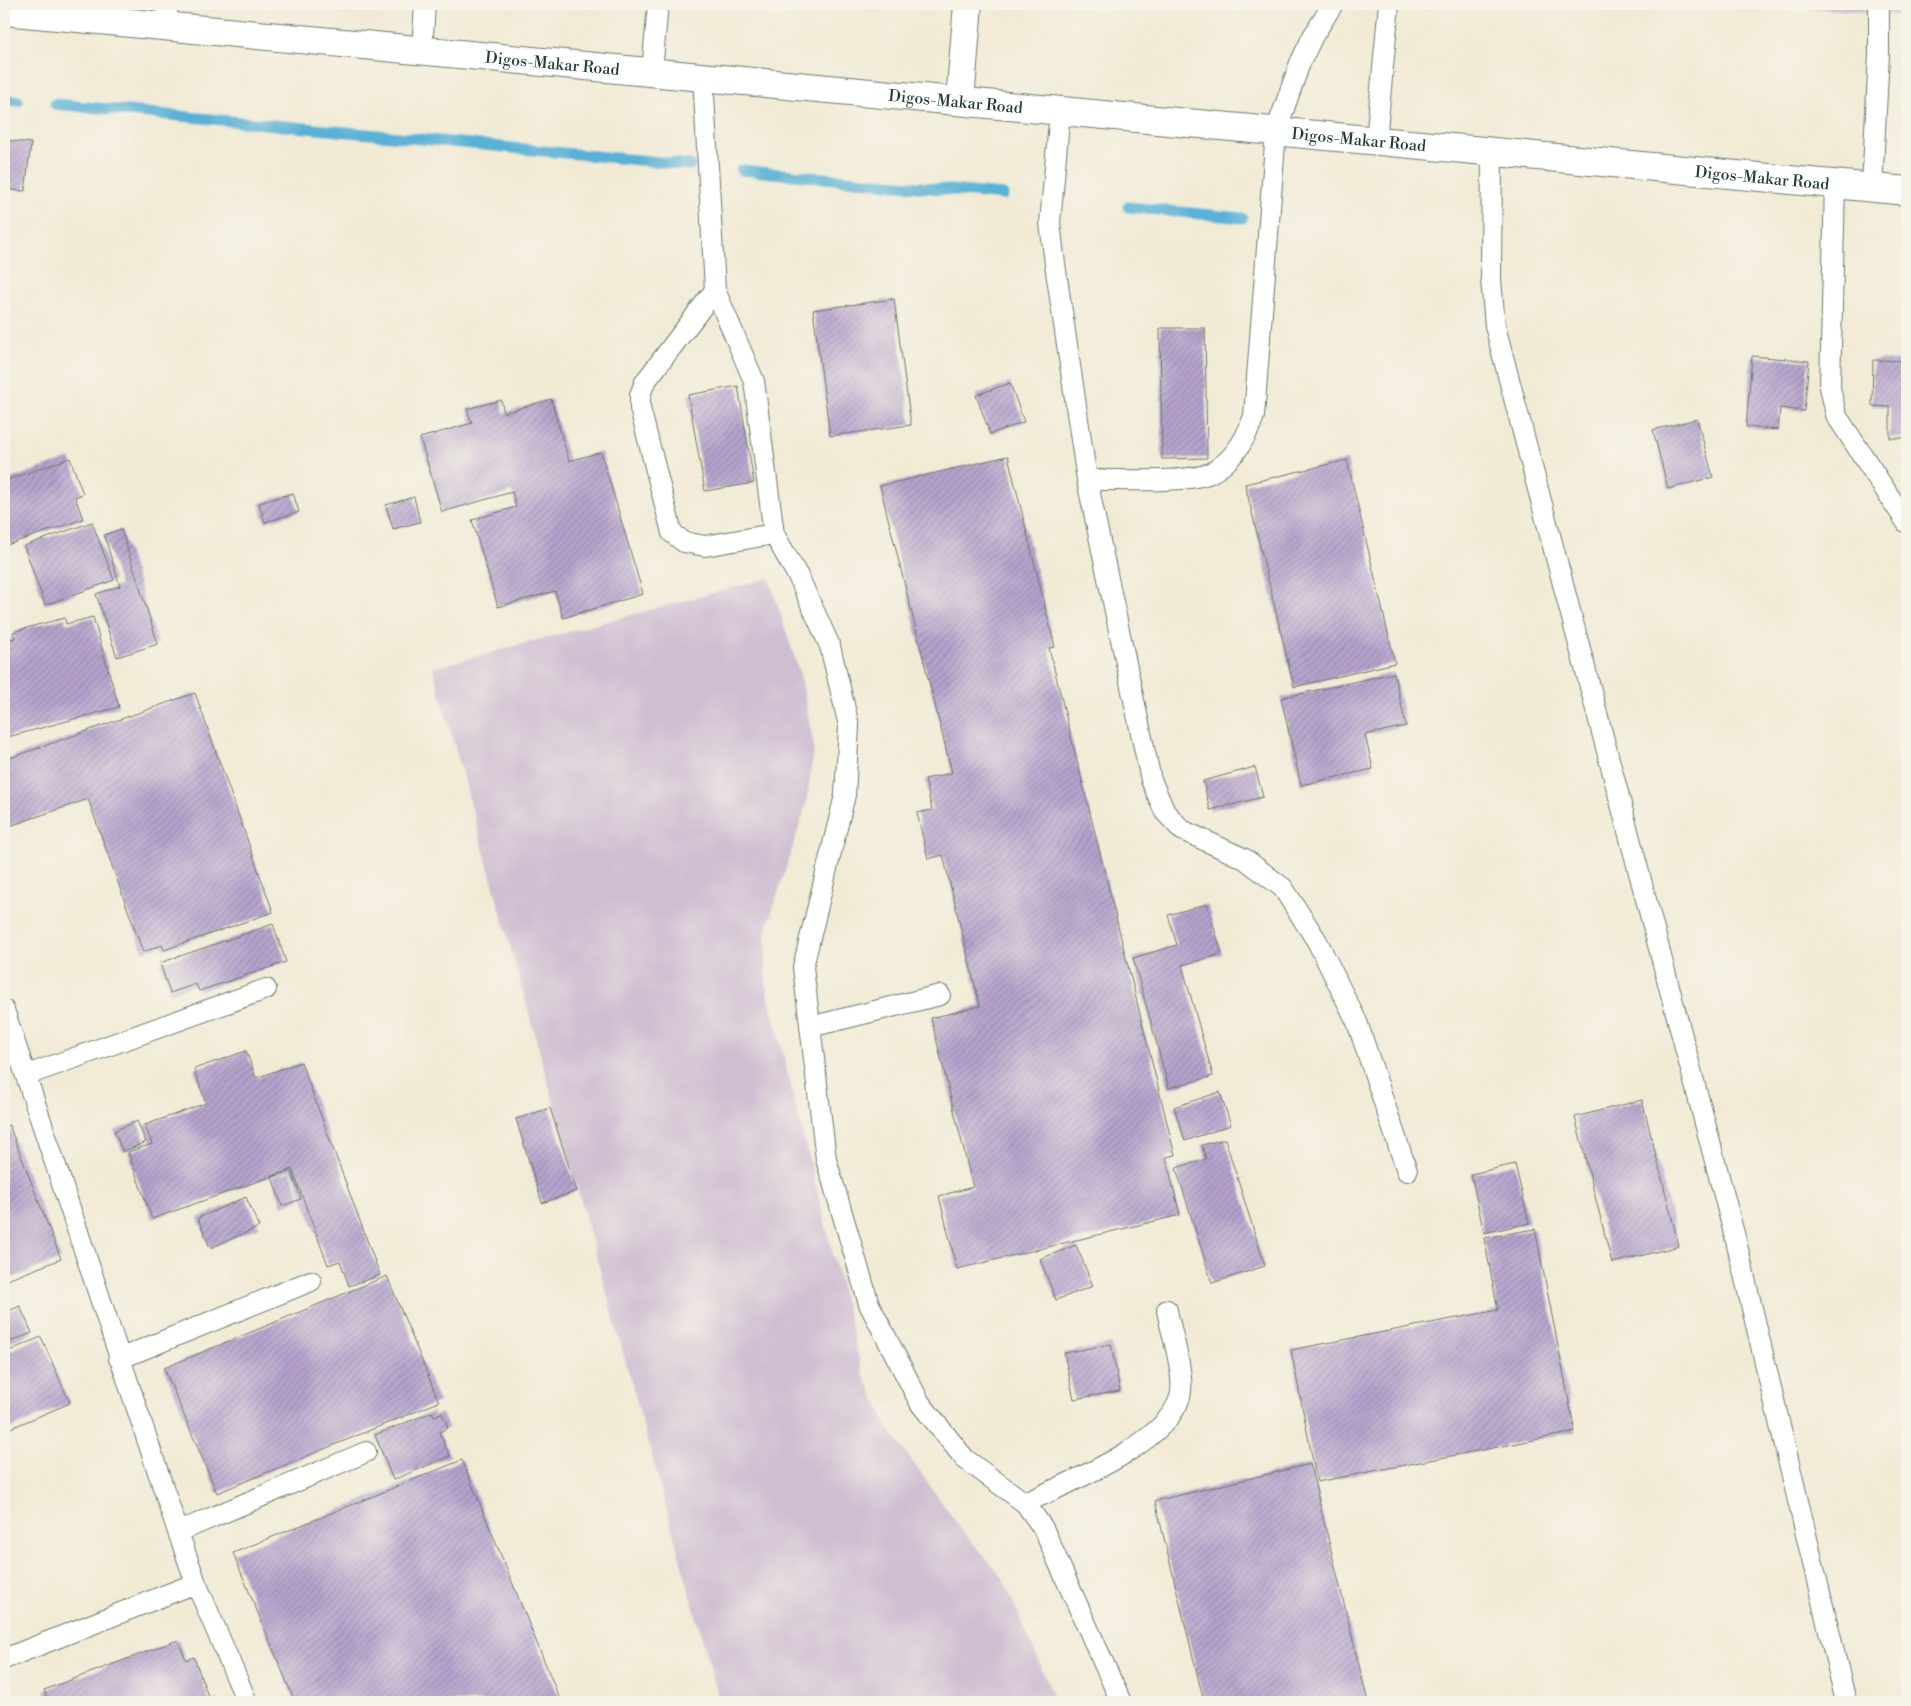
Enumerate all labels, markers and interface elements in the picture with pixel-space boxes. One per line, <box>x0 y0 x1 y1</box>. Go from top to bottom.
street label: Digos-Makar Road <box>484 48 621 80</box>
street label: Digos-Makar Road <box>888 86 1024 118</box>
street label: Digos-Makar Road <box>1291 124 1427 156</box>
street label: Digos-Makar Road <box>1694 162 1830 195</box>

